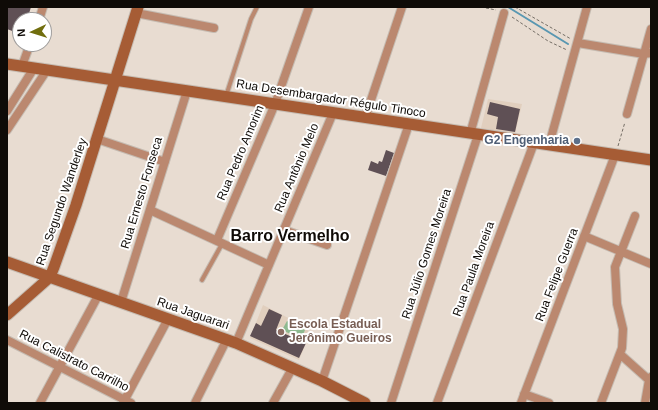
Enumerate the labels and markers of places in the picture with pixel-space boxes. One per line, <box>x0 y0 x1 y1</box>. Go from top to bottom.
place label: G2 Engenharia <box>484 134 569 148</box>
marker: G2 Engenharia <box>572 136 582 146</box>
place label: Escola Estadual Jerônimo Gueiros <box>289 318 392 346</box>
marker: Escola Estadual Jerônimo Gueiros <box>276 327 286 337</box>

